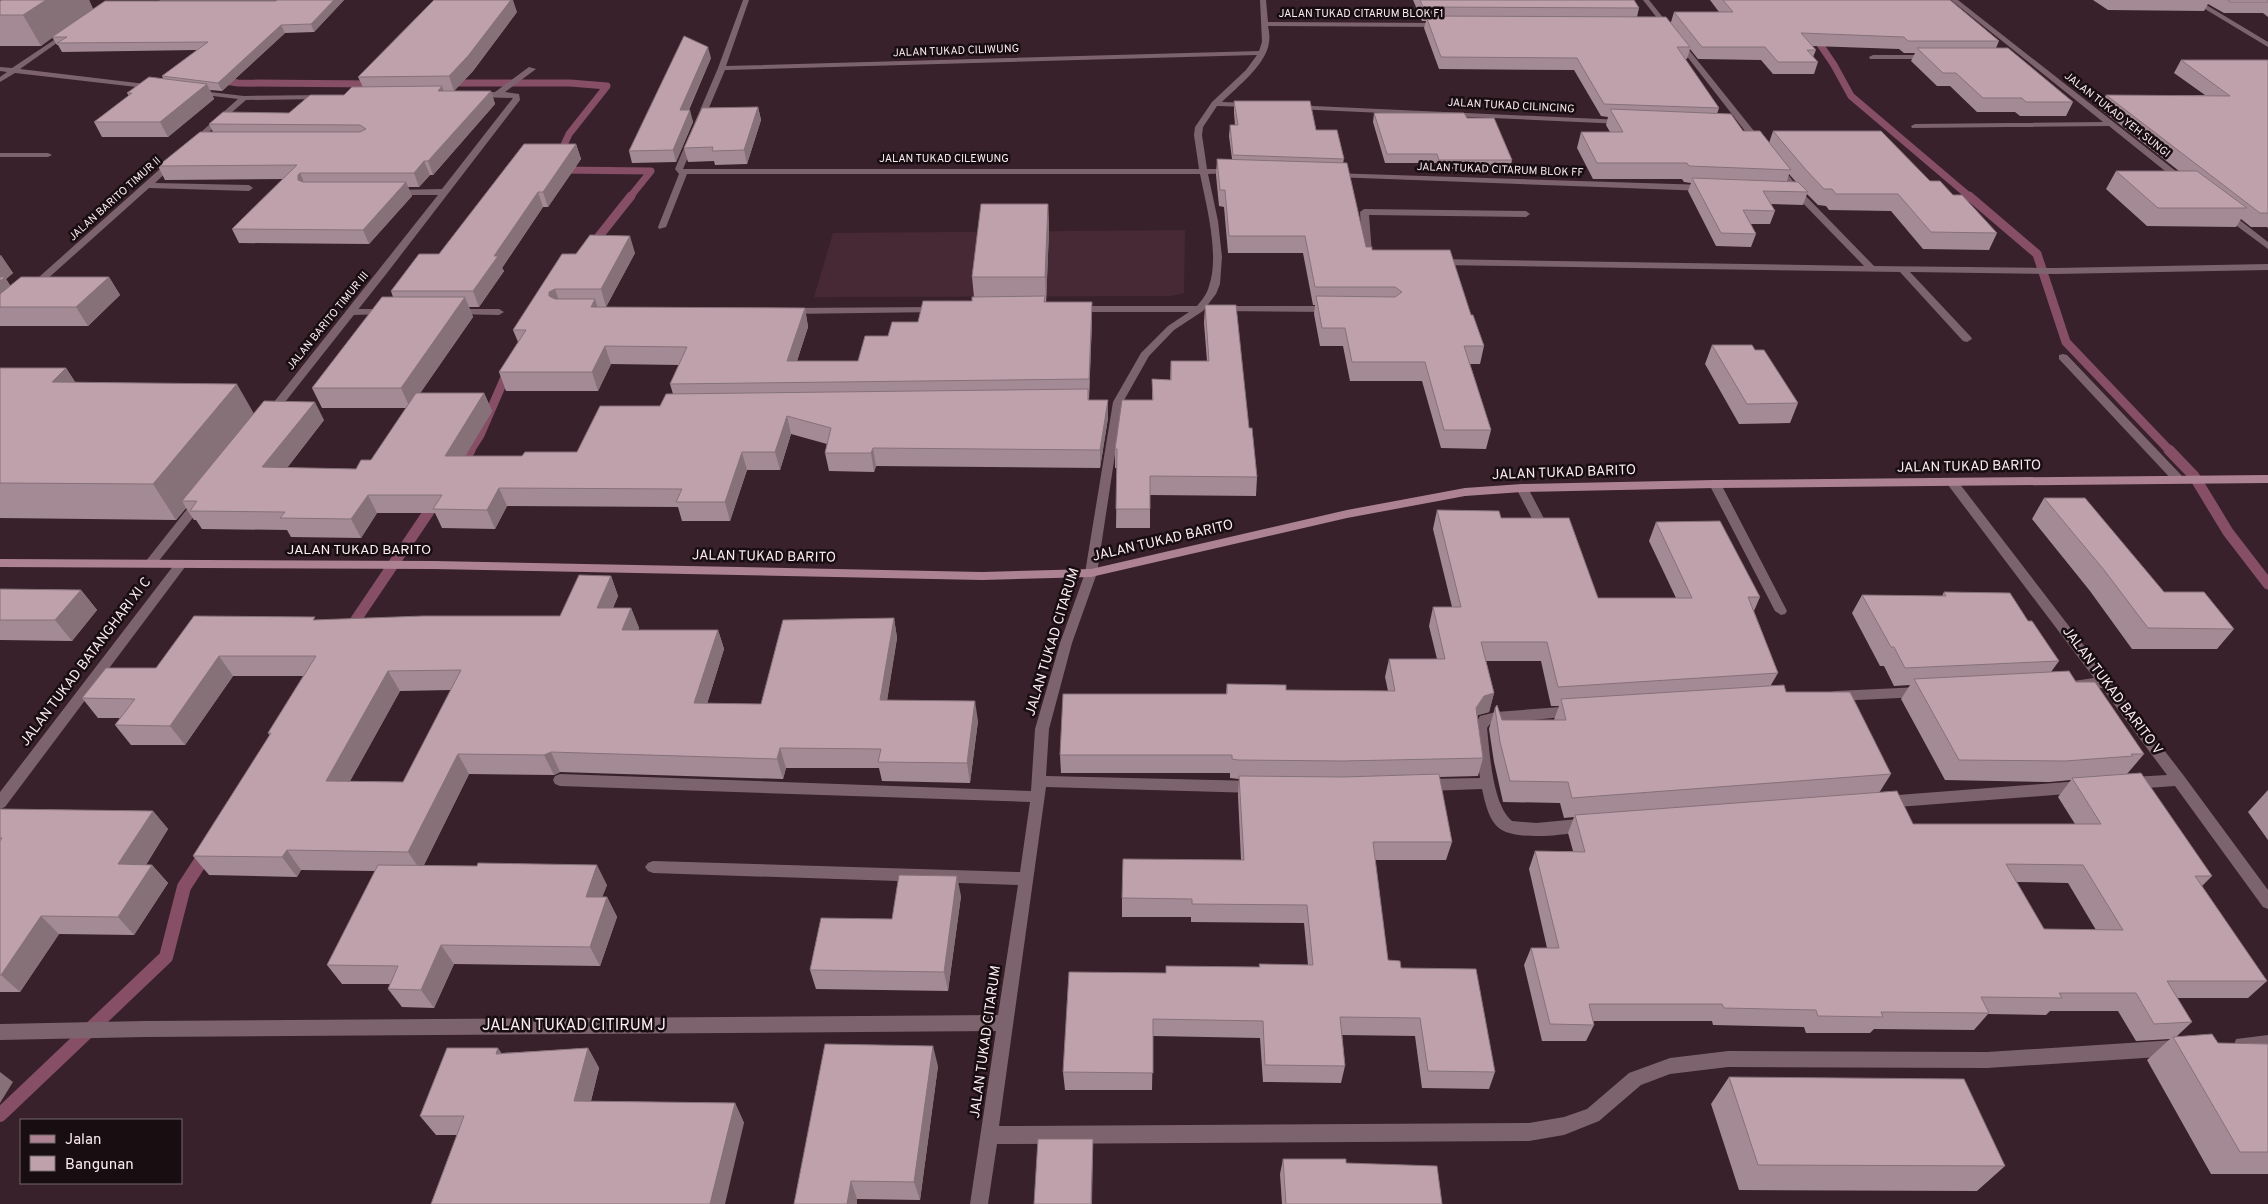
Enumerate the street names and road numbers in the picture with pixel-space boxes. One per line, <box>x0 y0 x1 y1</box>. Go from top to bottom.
street label: JALAN TUKAD CITARUM BLOK F1 <box>1278 7 1444 21</box>
street label: JALAN TUKAD CILIWUNG <box>893 42 1019 60</box>
street label: JALAN TUKAD YEH SUNGI <box>2061 69 2173 161</box>
street label: JALAN TUKAD CILINCING <box>1447 96 1575 116</box>
street label: JALAN TUKAD CILEWUNG <box>879 152 1009 166</box>
street label: JALAN BARITO TIMUR II <box>66 154 164 244</box>
street label: JALAN TUKAD CITARUM BLOK FF <box>1416 160 1584 180</box>
street label: JALAN BARITO TIMUR III <box>284 269 372 373</box>
street label: JALAN TUKAD BARITO <box>1897 457 2041 477</box>
street label: JALAN TUKAD BARITO <box>1492 462 1636 484</box>
street label: JALAN TUKAD BARITO <box>1091 516 1235 566</box>
street label: JALAN TUKAD BARITO <box>287 542 431 559</box>
street label: JALAN TUKAD BARITO <box>692 547 836 567</box>
street label: JALAN TUKAD CITARUM <box>1022 566 1084 718</box>
street label: JALAN TUKAD BATANGHARI XI C <box>17 574 155 750</box>
street label: JALAN TUKAD BARITO V <box>2058 624 2166 758</box>
street label: JALAN TUKAD CITARUM <box>967 965 1005 1119</box>
street label: JALAN TUKAD CITIRUM J <box>482 1016 666 1036</box>

